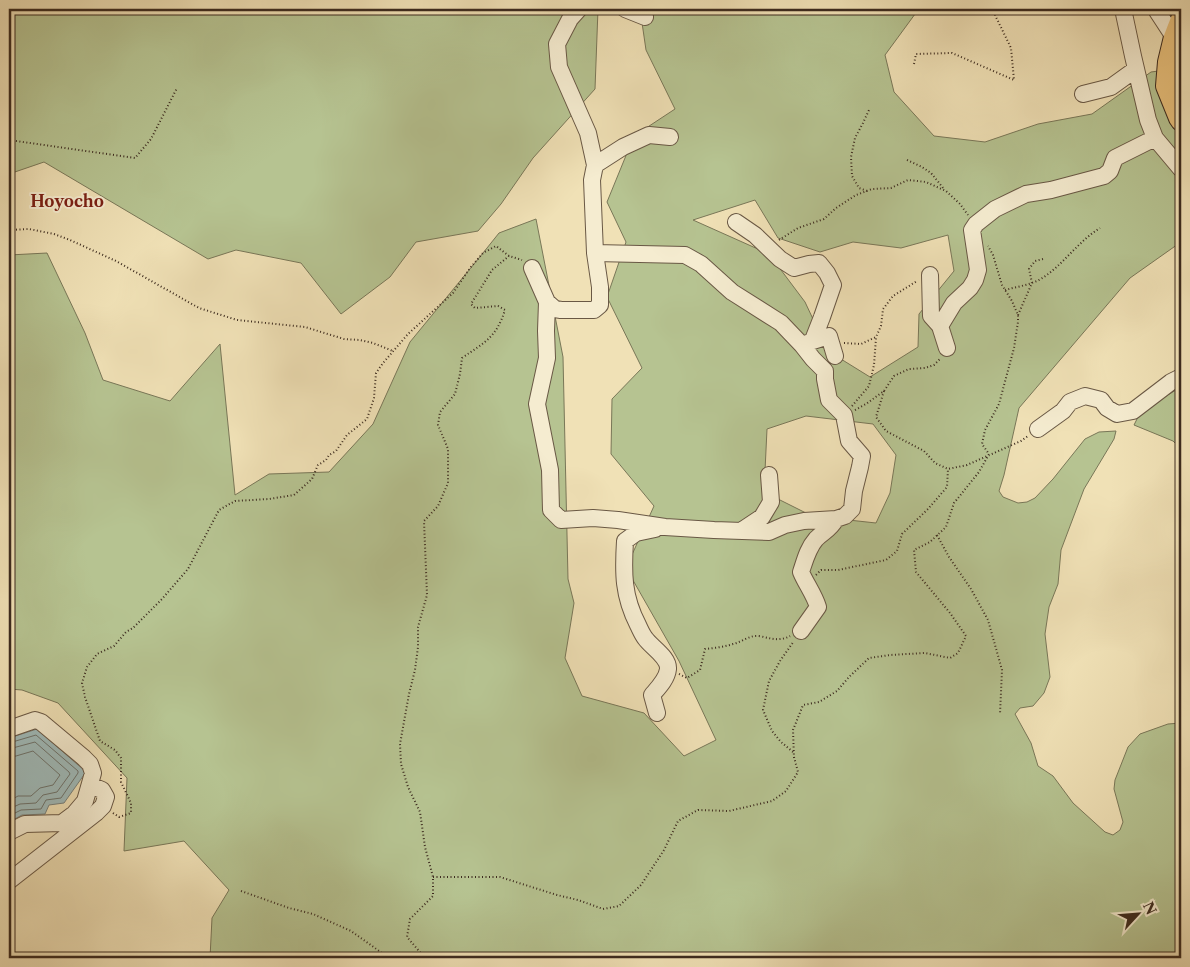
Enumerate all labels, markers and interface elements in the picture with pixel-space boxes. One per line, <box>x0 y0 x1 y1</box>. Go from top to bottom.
district label: Hoyocho <box>30 191 104 211</box>
north arrow <box>1112 890 1162 940</box>
text: N <box>1139 899 1160 918</box>

